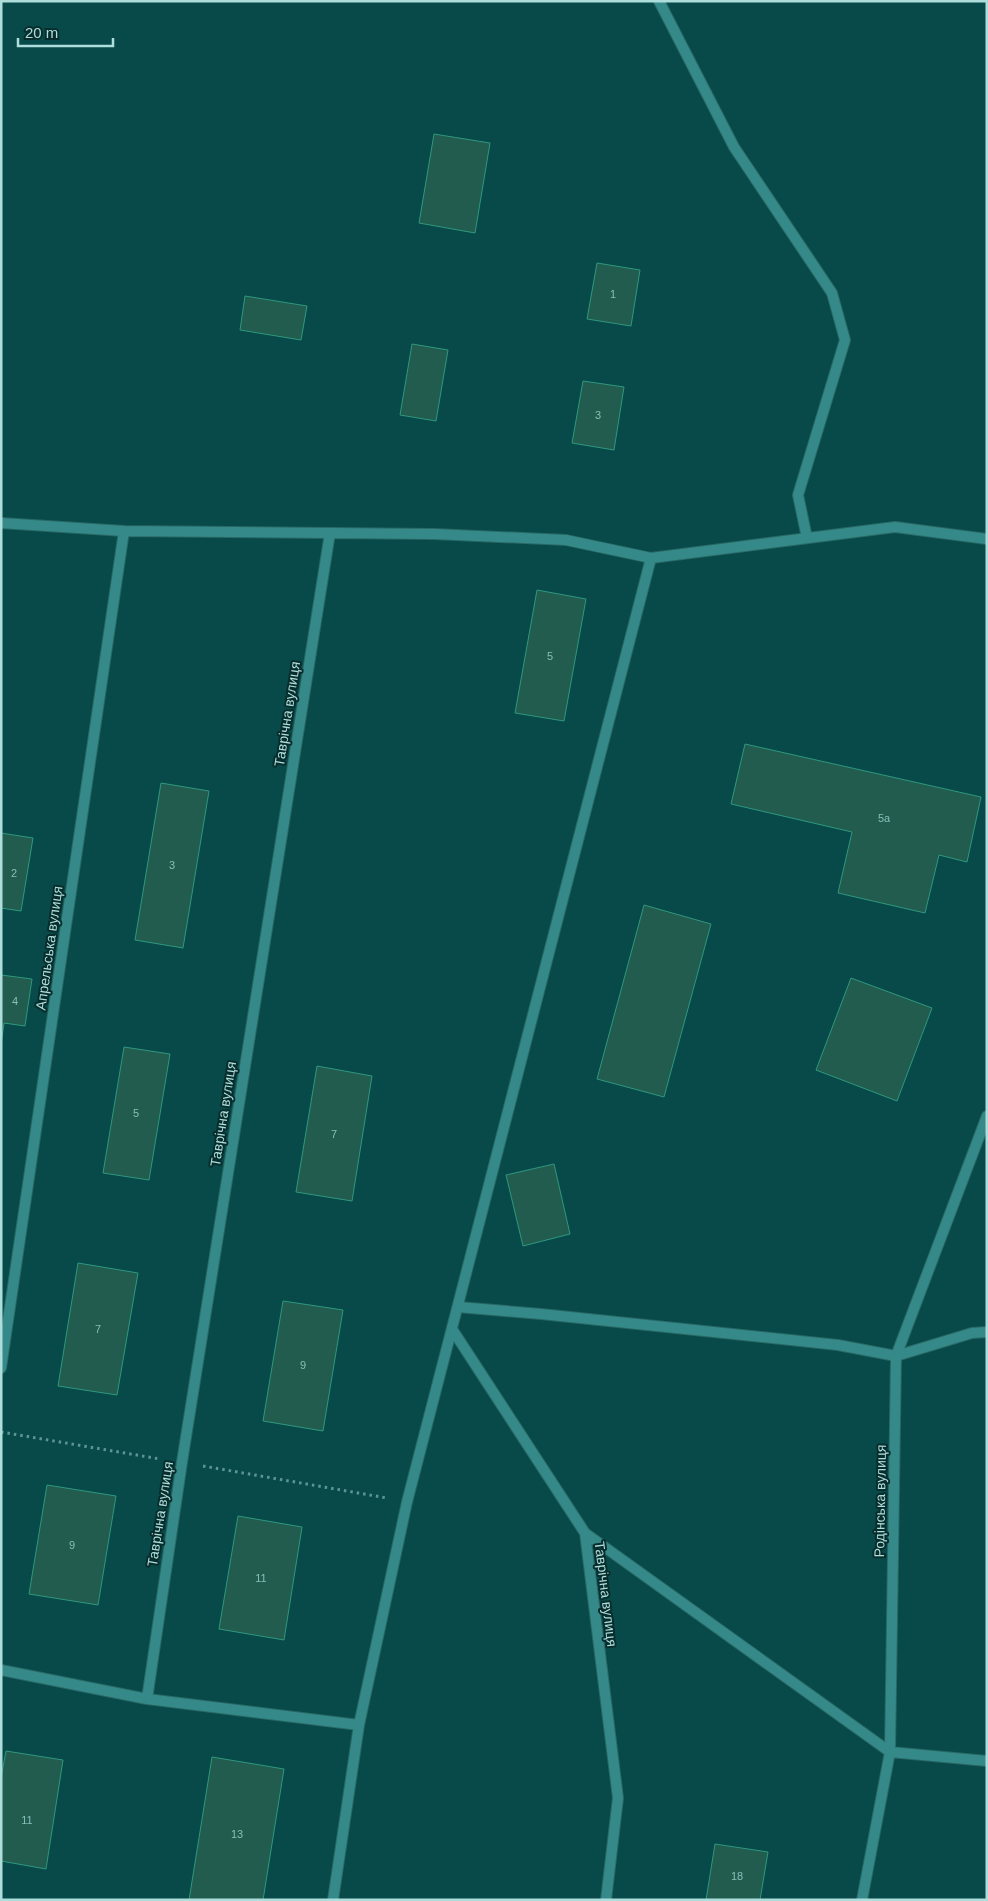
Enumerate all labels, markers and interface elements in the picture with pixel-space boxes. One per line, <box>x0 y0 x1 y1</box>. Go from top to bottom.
scale bar <box>18 15 112 47</box>
text: 20 m <box>25 24 58 41</box>
house number: 1 <box>610 288 616 300</box>
house number: 3 <box>595 409 601 421</box>
house number: 5 <box>547 650 553 662</box>
street label: Таврічна вулиця <box>271 660 303 768</box>
house number: 5а <box>878 812 891 824</box>
house number: 3 <box>169 859 175 871</box>
house number: 2 <box>11 867 17 879</box>
street label: Апрельська вулиця <box>32 885 66 1011</box>
house number: 4 <box>12 995 18 1007</box>
street label: Таврічна вулиця <box>207 1060 239 1168</box>
house number: 5 <box>133 1107 139 1119</box>
house number: 7 <box>331 1128 337 1140</box>
house number: 7 <box>95 1323 101 1335</box>
house number: 9 <box>300 1359 306 1371</box>
street label: Родінська вулиця <box>871 1444 889 1558</box>
street label: Таврічна вулиця <box>144 1460 176 1568</box>
house number: 9 <box>69 1539 75 1551</box>
street label: Таврічна вулиця <box>592 1540 620 1648</box>
house number: 11 <box>255 1572 267 1584</box>
house number: 11 <box>21 1814 33 1826</box>
house number: 13 <box>231 1828 243 1840</box>
house number: 18 <box>731 1870 743 1882</box>

